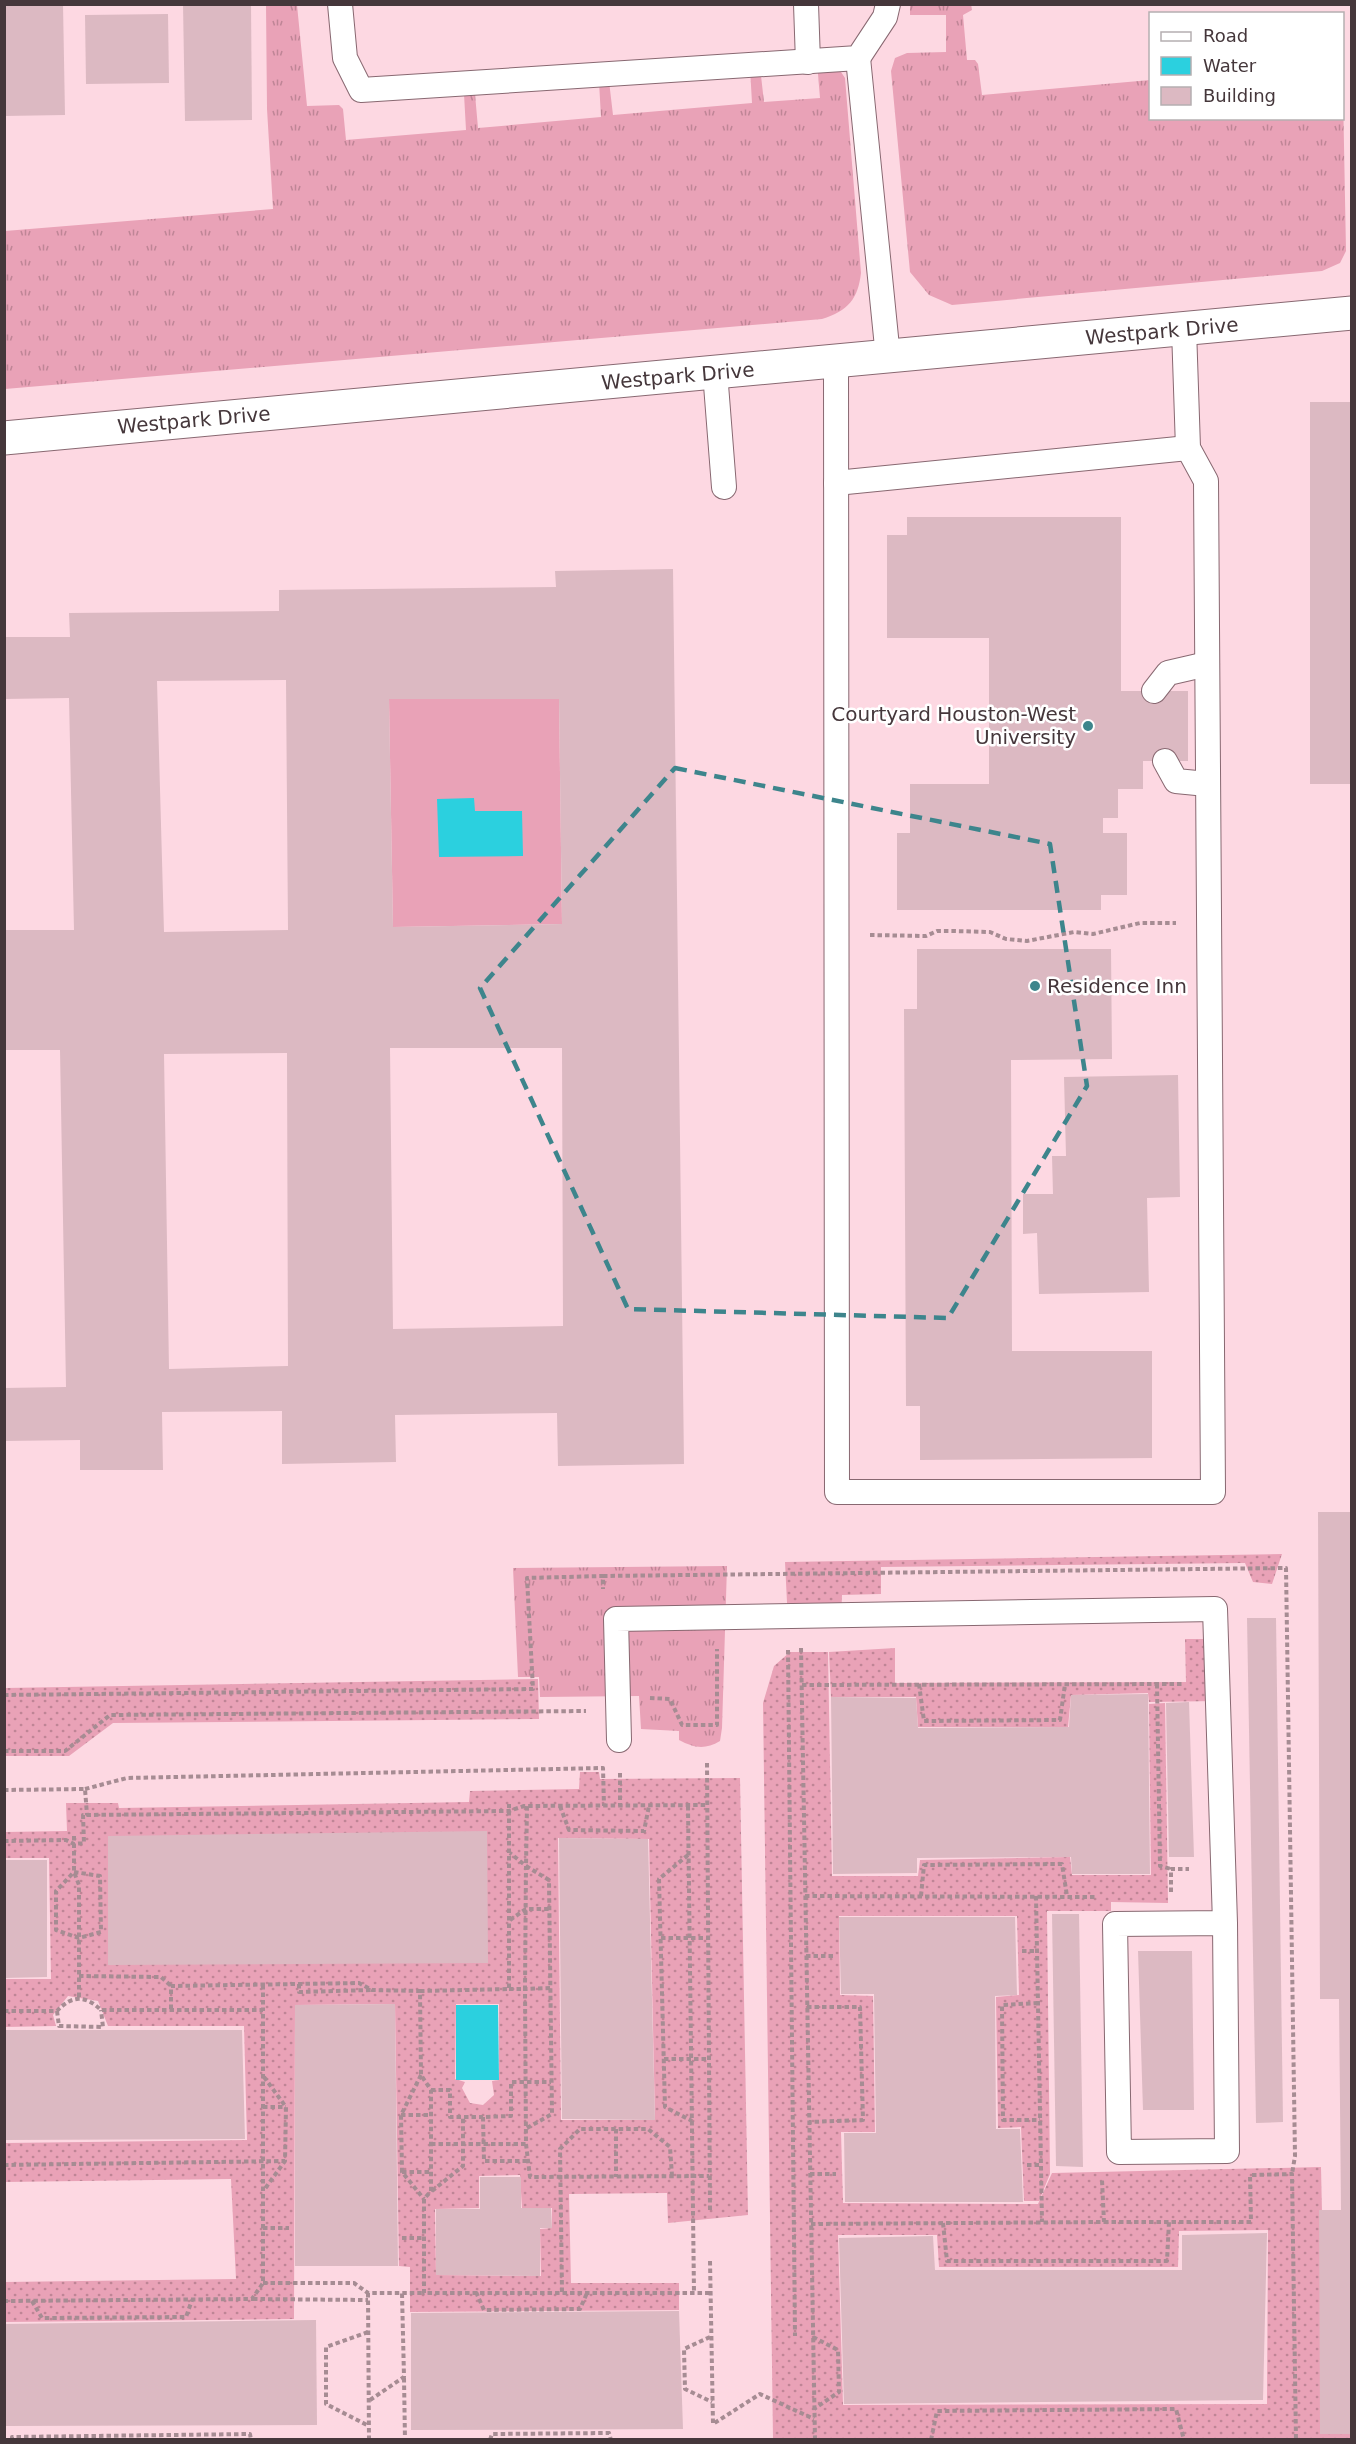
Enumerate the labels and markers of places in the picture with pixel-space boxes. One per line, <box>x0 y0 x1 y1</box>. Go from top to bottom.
place label: Courtyard Houston-West University <box>831 702 1076 749</box>
marker: Courtyard Houston-West University <box>1081 719 1095 733</box>
place label: Residence Inn <box>1047 974 1187 998</box>
marker: Residence Inn <box>1028 979 1042 993</box>

